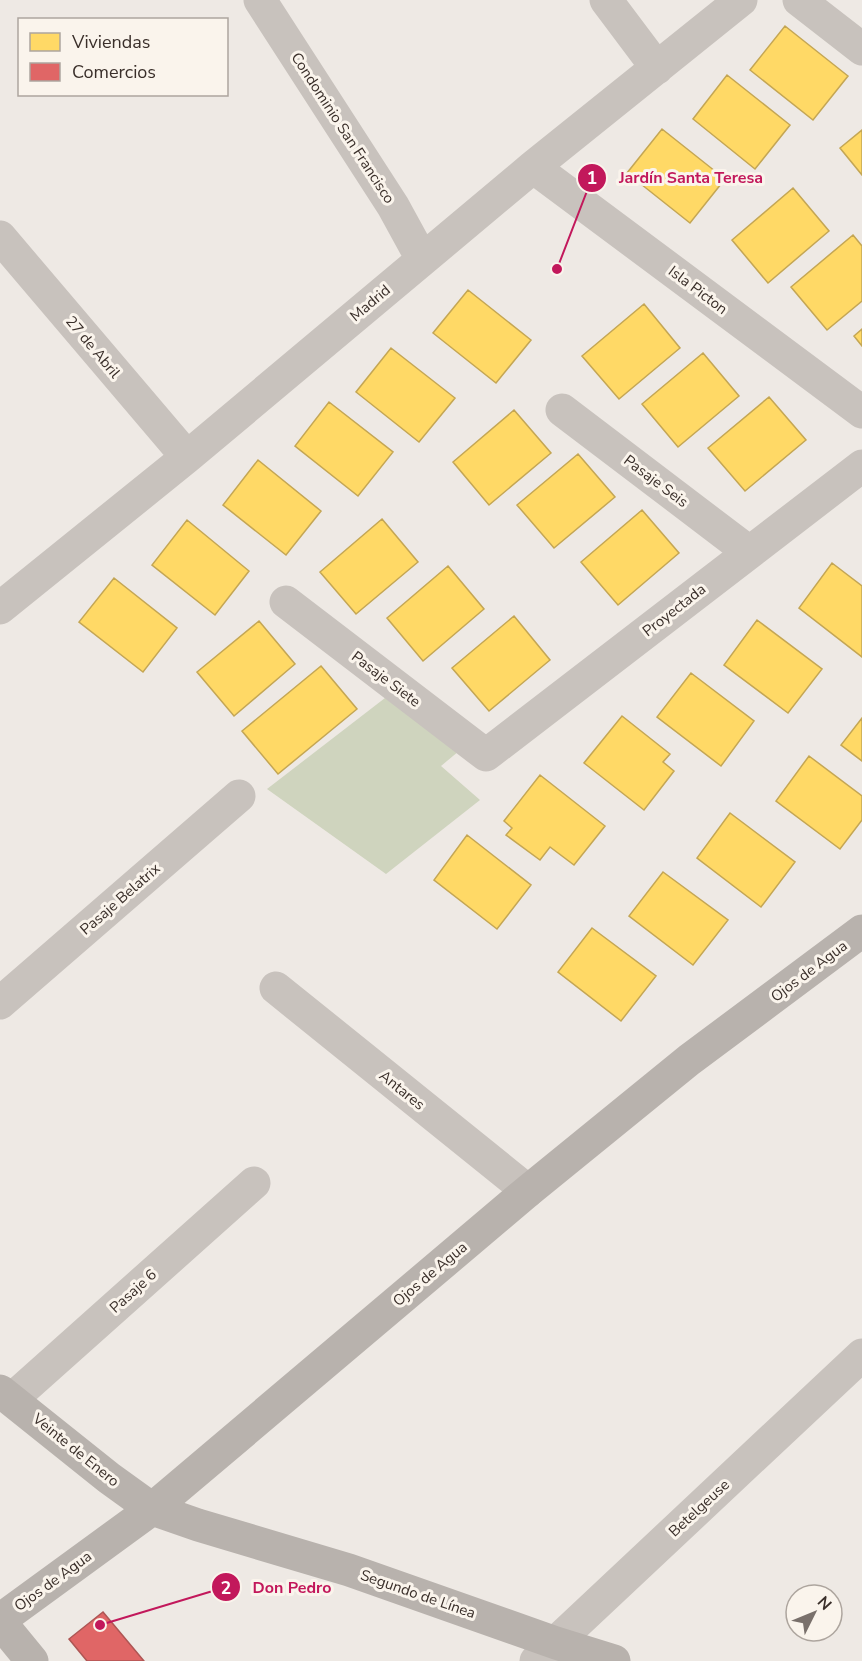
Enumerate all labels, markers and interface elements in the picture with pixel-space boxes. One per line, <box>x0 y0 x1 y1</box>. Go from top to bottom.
legend <box>18 18 228 96</box>
text: Viviendas <box>71 30 151 54</box>
street label: Condominio San Francisco <box>287 49 399 207</box>
text: Comercios <box>72 60 156 84</box>
callout: Jardín Santa Teresa <box>577 161 775 195</box>
text: 1 <box>587 166 597 190</box>
text: Jardín Santa Teresa <box>618 167 763 189</box>
street label: Isla Picton <box>664 261 732 319</box>
street label: Madrid <box>346 280 394 326</box>
street label: 27 de Abril <box>61 312 125 383</box>
street label: Pasaje Seis <box>620 450 692 512</box>
street label: Proyectada <box>638 579 710 641</box>
street label: Pasaje Siete <box>347 646 425 712</box>
street label: Pasaje Belatrix <box>76 859 164 939</box>
street label: Ojos de Agua <box>767 936 851 1006</box>
street label: Antares <box>375 1066 429 1114</box>
street label: Ojos de Agua <box>389 1237 471 1311</box>
street label: Pasaje 6 <box>105 1265 161 1317</box>
street label: Veinte de Enero <box>28 1408 123 1491</box>
street label: Betelgeuse <box>664 1475 734 1541</box>
street label: Ojos de Agua <box>10 1546 96 1616</box>
street label: Segundo de Línea <box>358 1565 478 1623</box>
callout: Don Pedro <box>211 1570 344 1604</box>
text: 2 <box>221 1576 231 1600</box>
text: Don Pedro <box>253 1577 331 1599</box>
north arrow <box>784 1583 844 1643</box>
text: N <box>812 1592 836 1615</box>

